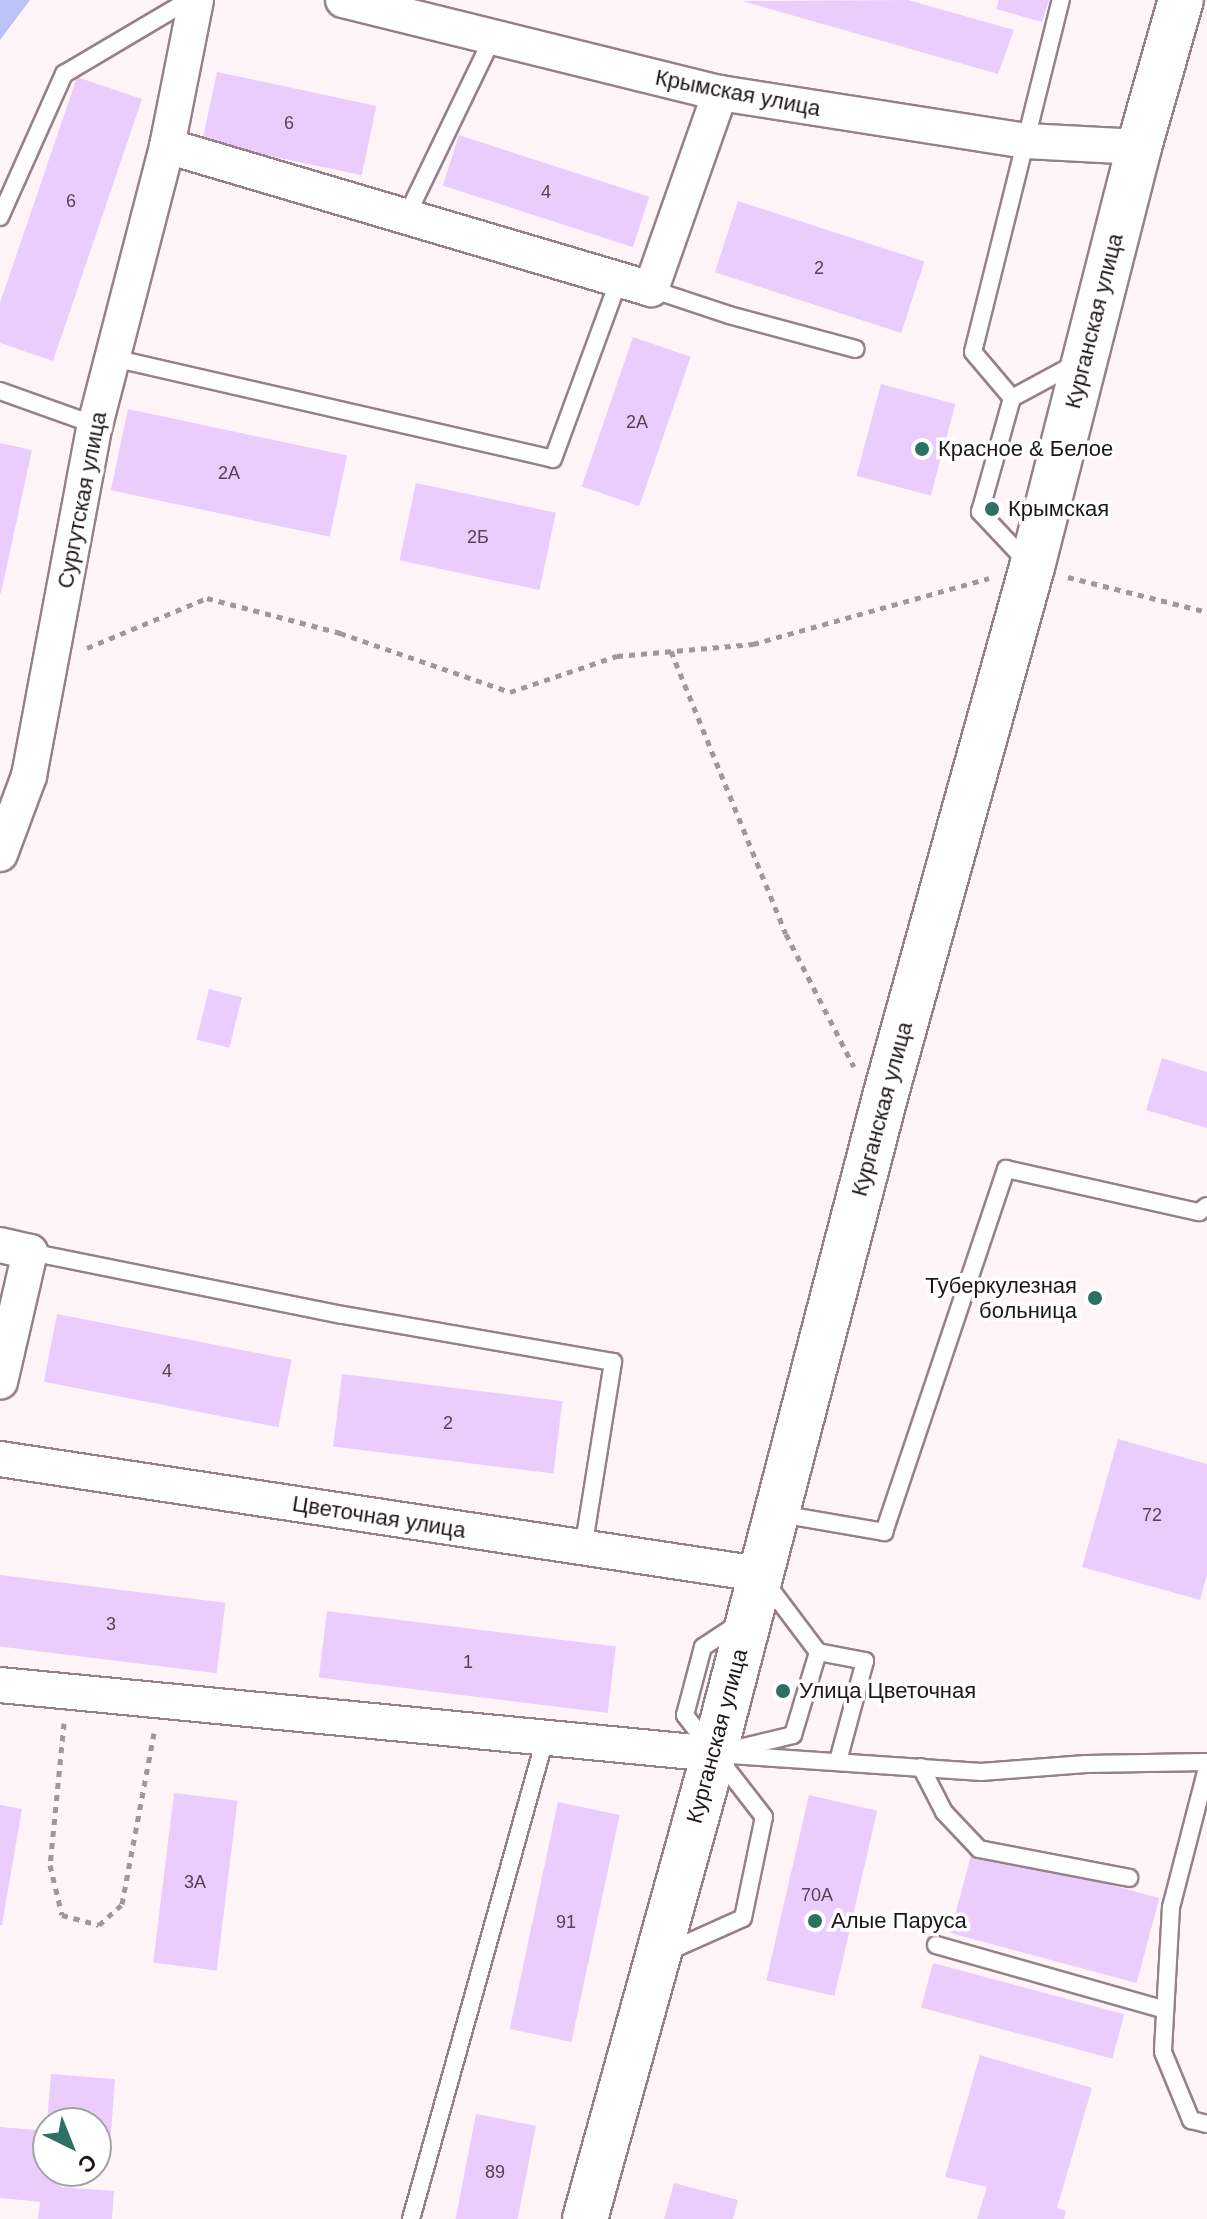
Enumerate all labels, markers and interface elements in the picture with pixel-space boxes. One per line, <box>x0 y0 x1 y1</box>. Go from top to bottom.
street label: Крымская улица <box>653 64 823 122</box>
house number: 6 <box>284 112 294 134</box>
house number: 4 <box>541 181 551 203</box>
house number: 6 <box>66 190 76 212</box>
street label: Курганская улица <box>1059 231 1129 411</box>
house number: 2 <box>814 257 824 279</box>
street label: Сургутская улица <box>52 409 112 591</box>
house number: 2А <box>626 411 648 433</box>
place label: Красное & Белое <box>938 436 1113 462</box>
marker: Красное & Белое <box>913 440 931 458</box>
house number: 2А <box>218 462 240 484</box>
place label: Крымская <box>1008 496 1109 522</box>
marker: Крымская <box>983 500 1001 518</box>
house number: 2Б <box>467 526 489 548</box>
street label: Курганская улица <box>846 1019 918 1199</box>
place label: Туберкулезная больница <box>925 1272 1077 1324</box>
marker: Туберкулезная больница <box>1084 1287 1106 1309</box>
house number: 4 <box>162 1360 172 1382</box>
house number: 2 <box>443 1412 453 1434</box>
street label: Цветочная улица <box>290 1490 468 1544</box>
house number: 72 <box>1142 1504 1162 1526</box>
house number: 3 <box>106 1613 116 1635</box>
street label: Курганская улица <box>681 1646 753 1826</box>
house number: 1 <box>463 1651 473 1673</box>
place label: Улица Цветочная <box>799 1678 976 1704</box>
marker: Улица Цветочная <box>774 1682 792 1700</box>
house number: 3А <box>184 1871 206 1893</box>
house number: 70А <box>801 1884 833 1906</box>
place label: Алые Паруса <box>831 1908 967 1934</box>
house number: 91 <box>556 1911 576 1933</box>
marker: Алые Паруса <box>806 1912 824 1930</box>
north arrow <box>32 2107 112 2187</box>
text: С <box>73 2149 102 2178</box>
house number: 89 <box>485 2161 505 2183</box>

